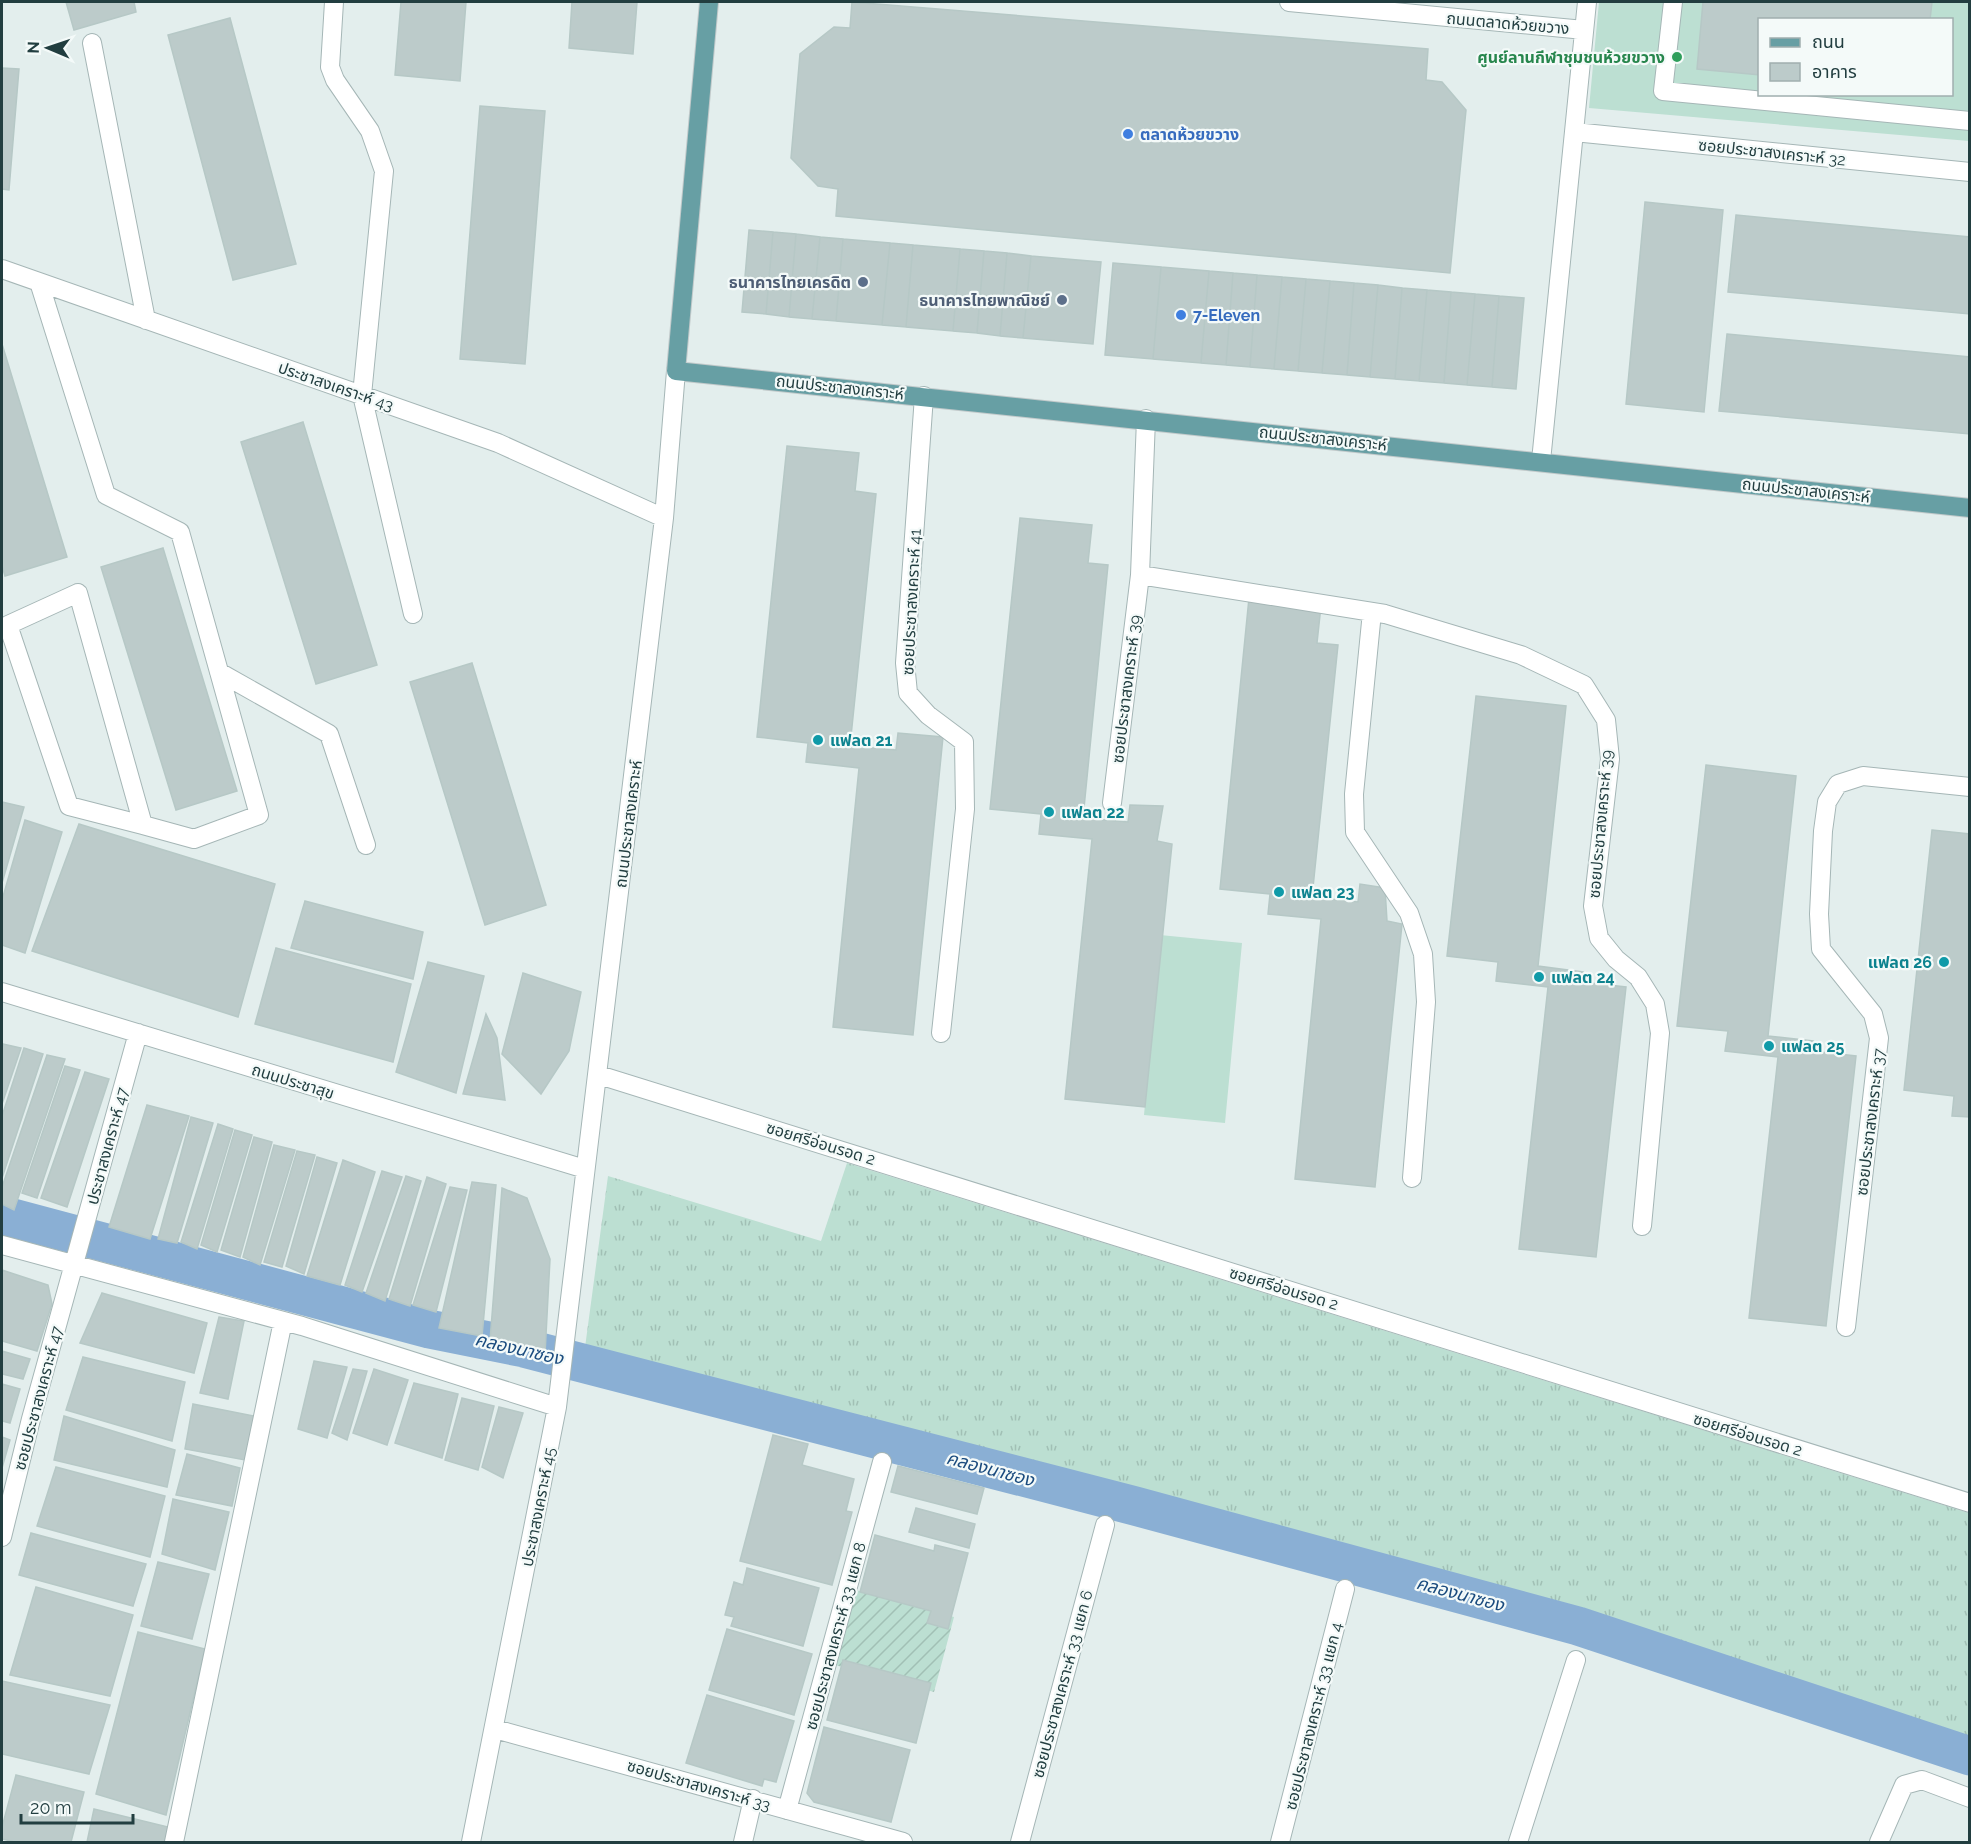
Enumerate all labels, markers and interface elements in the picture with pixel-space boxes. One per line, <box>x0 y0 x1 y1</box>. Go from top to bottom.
street label: ถนนตลาดห้วยขวาง <box>1446 9 1570 38</box>
north arrow <box>18 18 78 78</box>
legend <box>1758 18 1953 96</box>
text: ถนน <box>1812 31 1845 52</box>
text: N <box>24 41 43 54</box>
place label: ศูนย์ลานกีฬาชุมชนห้วยขวาง <box>1477 48 1665 68</box>
marker: ศูนย์ลานกีฬาชุมชนห้วยขวาง <box>1670 50 1684 64</box>
text: อาคาร <box>1812 61 1857 82</box>
place label: ตลาดห้วยขวาง <box>1140 125 1239 144</box>
marker: ตลาดห้วยขวาง <box>1121 127 1135 141</box>
street label: ซอยประชาสงเคราะห์ 32 <box>1697 135 1847 170</box>
place label: ธนาคารไทยเครดิต <box>729 273 851 292</box>
marker: ธนาคารไทยเครดิต <box>856 275 870 289</box>
place label: ธนาคารไทยพาณิชย์ <box>919 291 1050 310</box>
marker: ธนาคารไทยพาณิชย์ <box>1055 293 1069 307</box>
place label: 7-Eleven <box>1193 306 1260 325</box>
marker: 7-Eleven <box>1174 308 1188 322</box>
street label: ประชาสงเคราะห์ 43 <box>276 358 396 415</box>
street label: ถนนประชาสงเคราะห์ <box>775 371 905 404</box>
street label: ถนนประชาสงเคราะห์ <box>1258 422 1388 455</box>
street label: ถนนประชาสงเคราะห์ <box>1741 474 1871 507</box>
street label: ซอยประชาสงเคราะห์ 41 <box>898 528 925 676</box>
street label: ซอยประชาสงเคราะห์ 39 <box>1108 614 1145 764</box>
place label: แฟลต 21 <box>830 731 892 750</box>
marker: แฟลต 21 <box>811 733 825 747</box>
street label: ซอยประชาสงเคราะห์ 39 <box>1585 749 1616 899</box>
street label: ถนนประชาสงเคราะห์ <box>611 759 646 889</box>
place label: แฟลต 22 <box>1061 803 1124 822</box>
marker: แฟลต 22 <box>1042 805 1056 819</box>
place label: แฟลต 23 <box>1291 883 1354 902</box>
marker: แฟลต 23 <box>1272 885 1286 899</box>
place label: แฟลต 26 <box>1868 953 1932 972</box>
marker: แฟลต 26 <box>1937 955 1951 969</box>
place label: แฟลต 24 <box>1551 968 1615 987</box>
marker: แฟลต 24 <box>1532 970 1546 984</box>
place label: แฟลต 25 <box>1781 1037 1844 1056</box>
marker: แฟลต 25 <box>1762 1039 1776 1053</box>
street label: ซอยประชาสงเคราะห์ 37 <box>1852 1047 1889 1197</box>
street label: ถนนประชาสุข <box>249 1060 336 1103</box>
street label: ประชาสงเคราะห์ 47 <box>83 1085 132 1207</box>
street label: ซอยศรีอ่อนรอด 2 <box>764 1118 878 1169</box>
street label: ซอยศรีอ่อนรอด 2 <box>1227 1263 1341 1314</box>
street label: ซอยประชาสงเคราะห์ 47 <box>10 1324 67 1472</box>
water label: คลองนาซอง <box>473 1328 566 1369</box>
street label: ซอยศรีอ่อนรอด 2 <box>1691 1409 1805 1460</box>
street label: ประชาสงเคราะห์ 45 <box>518 1446 559 1568</box>
water label: คลองนาซอง <box>944 1447 1037 1491</box>
street label: ซอยประชาสงเคราะห์ 33 แยก 8 <box>801 1540 870 1732</box>
water label: คลองนาซอง <box>1414 1572 1507 1616</box>
street label: ซอยประชาสงเคราะห์ 33 แยก 6 <box>1028 1588 1097 1780</box>
street label: ซอยประชาสงเคราะห์ 33 แยก 4 <box>1281 1620 1346 1812</box>
street label: ซอยประชาสงเคราะห์ 33 <box>625 1756 773 1815</box>
scale bar <box>21 1787 134 1825</box>
text: 20 m <box>30 1797 72 1818</box>

